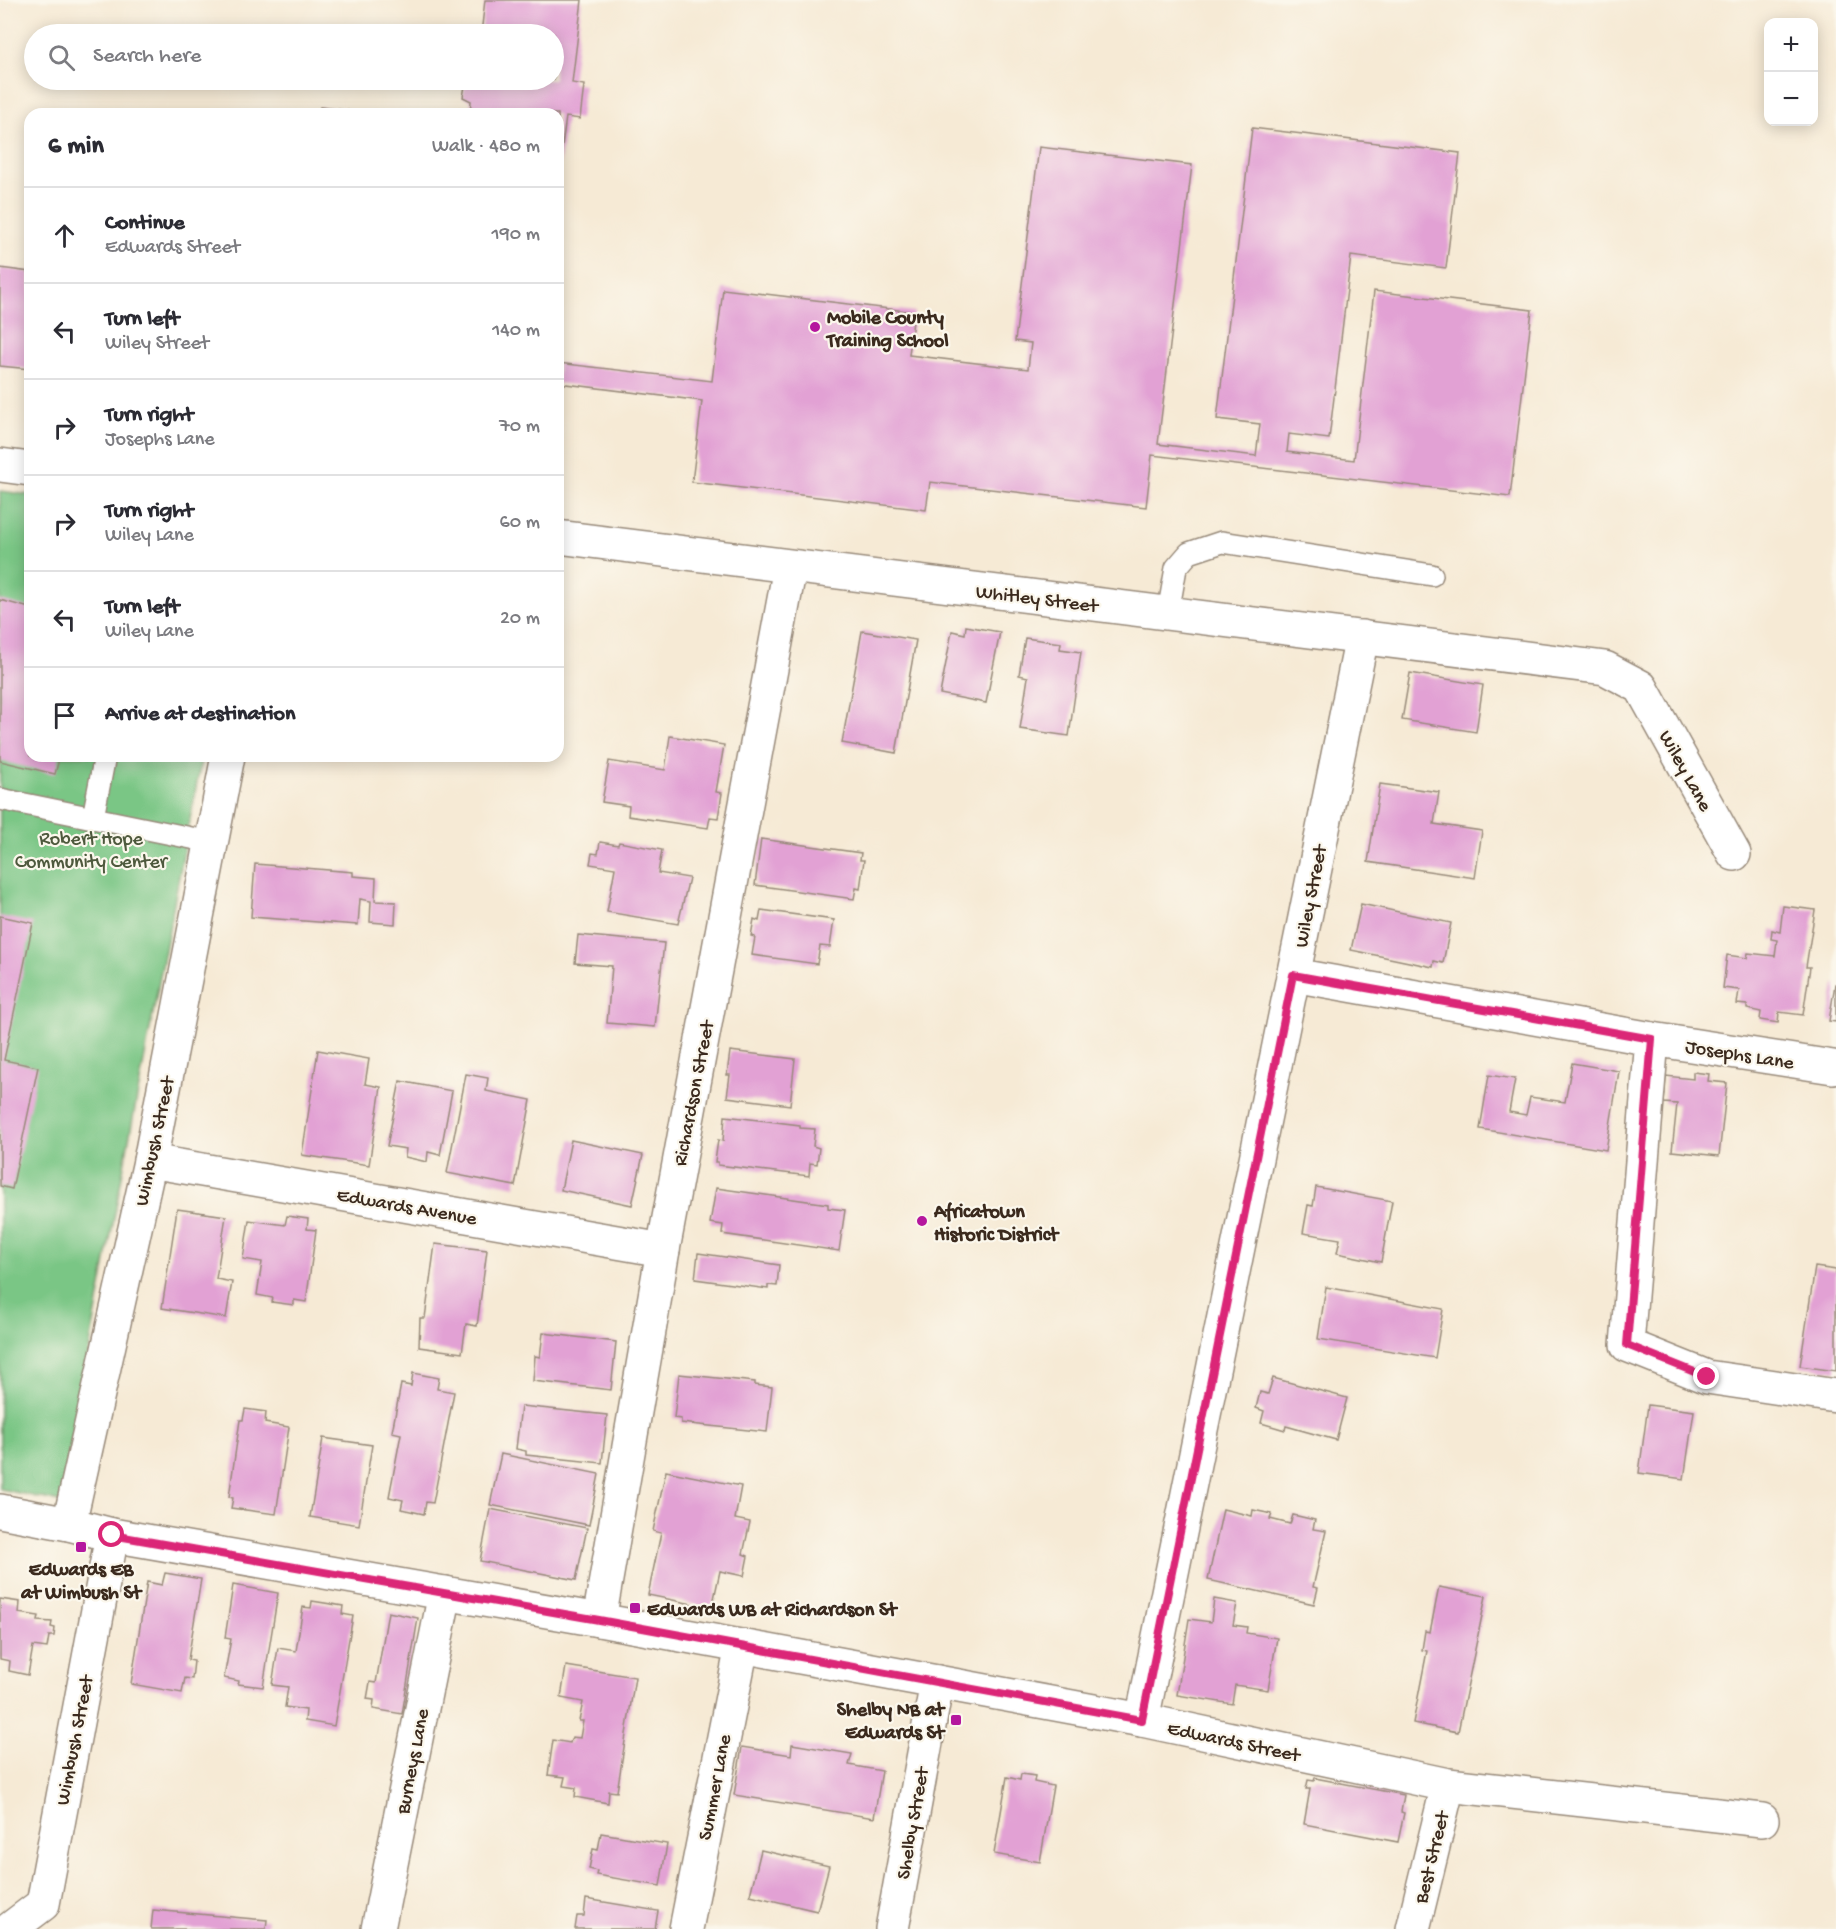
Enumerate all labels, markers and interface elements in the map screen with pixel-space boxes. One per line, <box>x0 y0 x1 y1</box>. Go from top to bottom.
map controls <box>1764 18 1818 126</box>
button: + <box>1764 18 1818 72</box>
search box <box>24 24 564 90</box>
icon: search <box>45 41 78 74</box>
text: Search here <box>93 44 201 70</box>
button: − <box>1764 72 1818 126</box>
text: 6 min <box>48 132 104 163</box>
text: Walk · 480 m <box>432 136 540 159</box>
text: Continue <box>105 211 185 237</box>
icon: ahead <box>48 219 81 252</box>
text: 190 m <box>492 224 540 247</box>
text: Edwards Street <box>105 237 240 260</box>
text: Turn left <box>105 307 179 333</box>
place label: Mobile County Training School <box>825 308 949 354</box>
icon: left <box>48 315 81 348</box>
text: 140 m <box>492 320 540 343</box>
marker: Mobile County Training School <box>808 320 822 334</box>
text: Wiley Street <box>105 333 209 356</box>
text: Turn right <box>105 403 193 429</box>
icon: right <box>48 411 81 444</box>
text: 70 m <box>499 416 540 439</box>
text: Josephs Lane <box>105 429 215 452</box>
text: Turn right <box>105 499 193 525</box>
icon: right <box>48 507 81 540</box>
text: 60 m <box>500 512 540 535</box>
text: Wiley Lane <box>105 525 194 548</box>
street label: Whitley Street <box>974 582 1101 620</box>
text: Turn left <box>105 595 179 621</box>
icon: left <box>48 603 81 636</box>
text: 20 m <box>500 608 540 631</box>
text: Wiley Lane <box>105 621 194 644</box>
icon: arrive <box>48 699 81 732</box>
text: Arrive at destination <box>105 702 295 728</box>
street label: Wiley Lane <box>1652 727 1716 817</box>
park label: Robert Hope Community Center <box>15 829 169 875</box>
street label: Wiley Street <box>1291 842 1334 950</box>
street label: Richardson Street <box>670 1017 721 1168</box>
street label: Josephs Lane <box>1684 1037 1796 1076</box>
street label: Wimbush Street <box>131 1073 182 1209</box>
street label: Edwards Avenue <box>335 1185 479 1232</box>
place label: Africatown Historic District <box>933 1202 1060 1248</box>
marker: Africatown Historic District <box>915 1214 929 1228</box>
route end <box>1693 1363 1719 1389</box>
route start <box>98 1521 124 1547</box>
marker: Edwards EB at Wimbush St <box>74 1540 88 1554</box>
place label: Edwards EB at Wimbush St <box>20 1560 143 1606</box>
place label: Edwards WB at Richardson St <box>647 1600 898 1623</box>
marker: Edwards WB at Richardson St <box>628 1601 642 1615</box>
street label: Wimbush Street <box>53 1672 101 1807</box>
place label: Shelby NB at Edwards St <box>837 1700 946 1746</box>
street label: Burneys Lane <box>393 1706 436 1817</box>
marker: Shelby NB at Edwards St <box>949 1713 963 1727</box>
street label: Edwards Street <box>1165 1718 1303 1769</box>
street label: Summer Lane <box>695 1732 738 1843</box>
street label: Shelby Street <box>893 1764 936 1881</box>
street label: Best Street <box>1411 1808 1456 1907</box>

